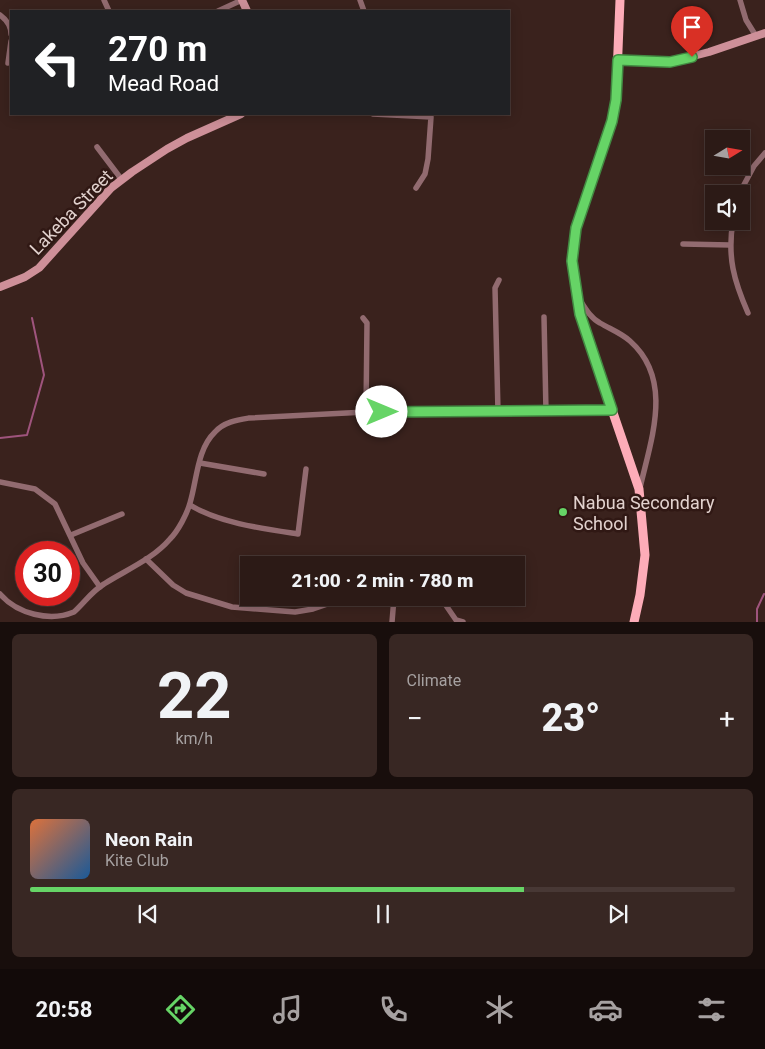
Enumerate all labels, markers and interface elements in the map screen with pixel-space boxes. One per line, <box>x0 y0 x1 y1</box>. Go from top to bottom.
pin <box>671 6 713 57</box>
icon: arrive <box>678 13 706 41</box>
text: 270 m <box>108 29 207 70</box>
icon: left <box>25 30 90 95</box>
text: Mead Road <box>108 71 219 96</box>
north arrow <box>705 130 750 175</box>
map controls <box>705 130 750 230</box>
street label: Lakeba Street <box>25 165 117 259</box>
button: sound <box>705 185 750 230</box>
position arrow <box>355 385 407 437</box>
place label: Nabua Secondary School <box>573 492 715 534</box>
marker: Nabua Secondary School <box>557 506 569 518</box>
speed limit sign: 30 <box>15 541 80 606</box>
text: 21:00 · 2 min · 780 m <box>291 569 474 592</box>
text: 22 <box>157 658 232 734</box>
text: Climate <box>407 671 461 690</box>
text: 23° <box>541 696 600 740</box>
text: − <box>407 702 423 735</box>
text: + <box>719 702 735 735</box>
text: km/h <box>175 729 213 748</box>
text: Neon Rain <box>105 828 193 851</box>
text: Kite Club <box>105 851 169 870</box>
icon: previous <box>134 900 162 928</box>
icon: pause <box>369 900 397 928</box>
icon: next <box>604 900 632 928</box>
icon: directions <box>163 992 198 1027</box>
icon: music <box>270 992 305 1027</box>
icon: phone <box>376 992 411 1027</box>
icon: climate <box>482 992 517 1027</box>
icon: car <box>588 992 623 1027</box>
icon: filters <box>694 992 729 1027</box>
text: 20:58 <box>36 997 92 1022</box>

